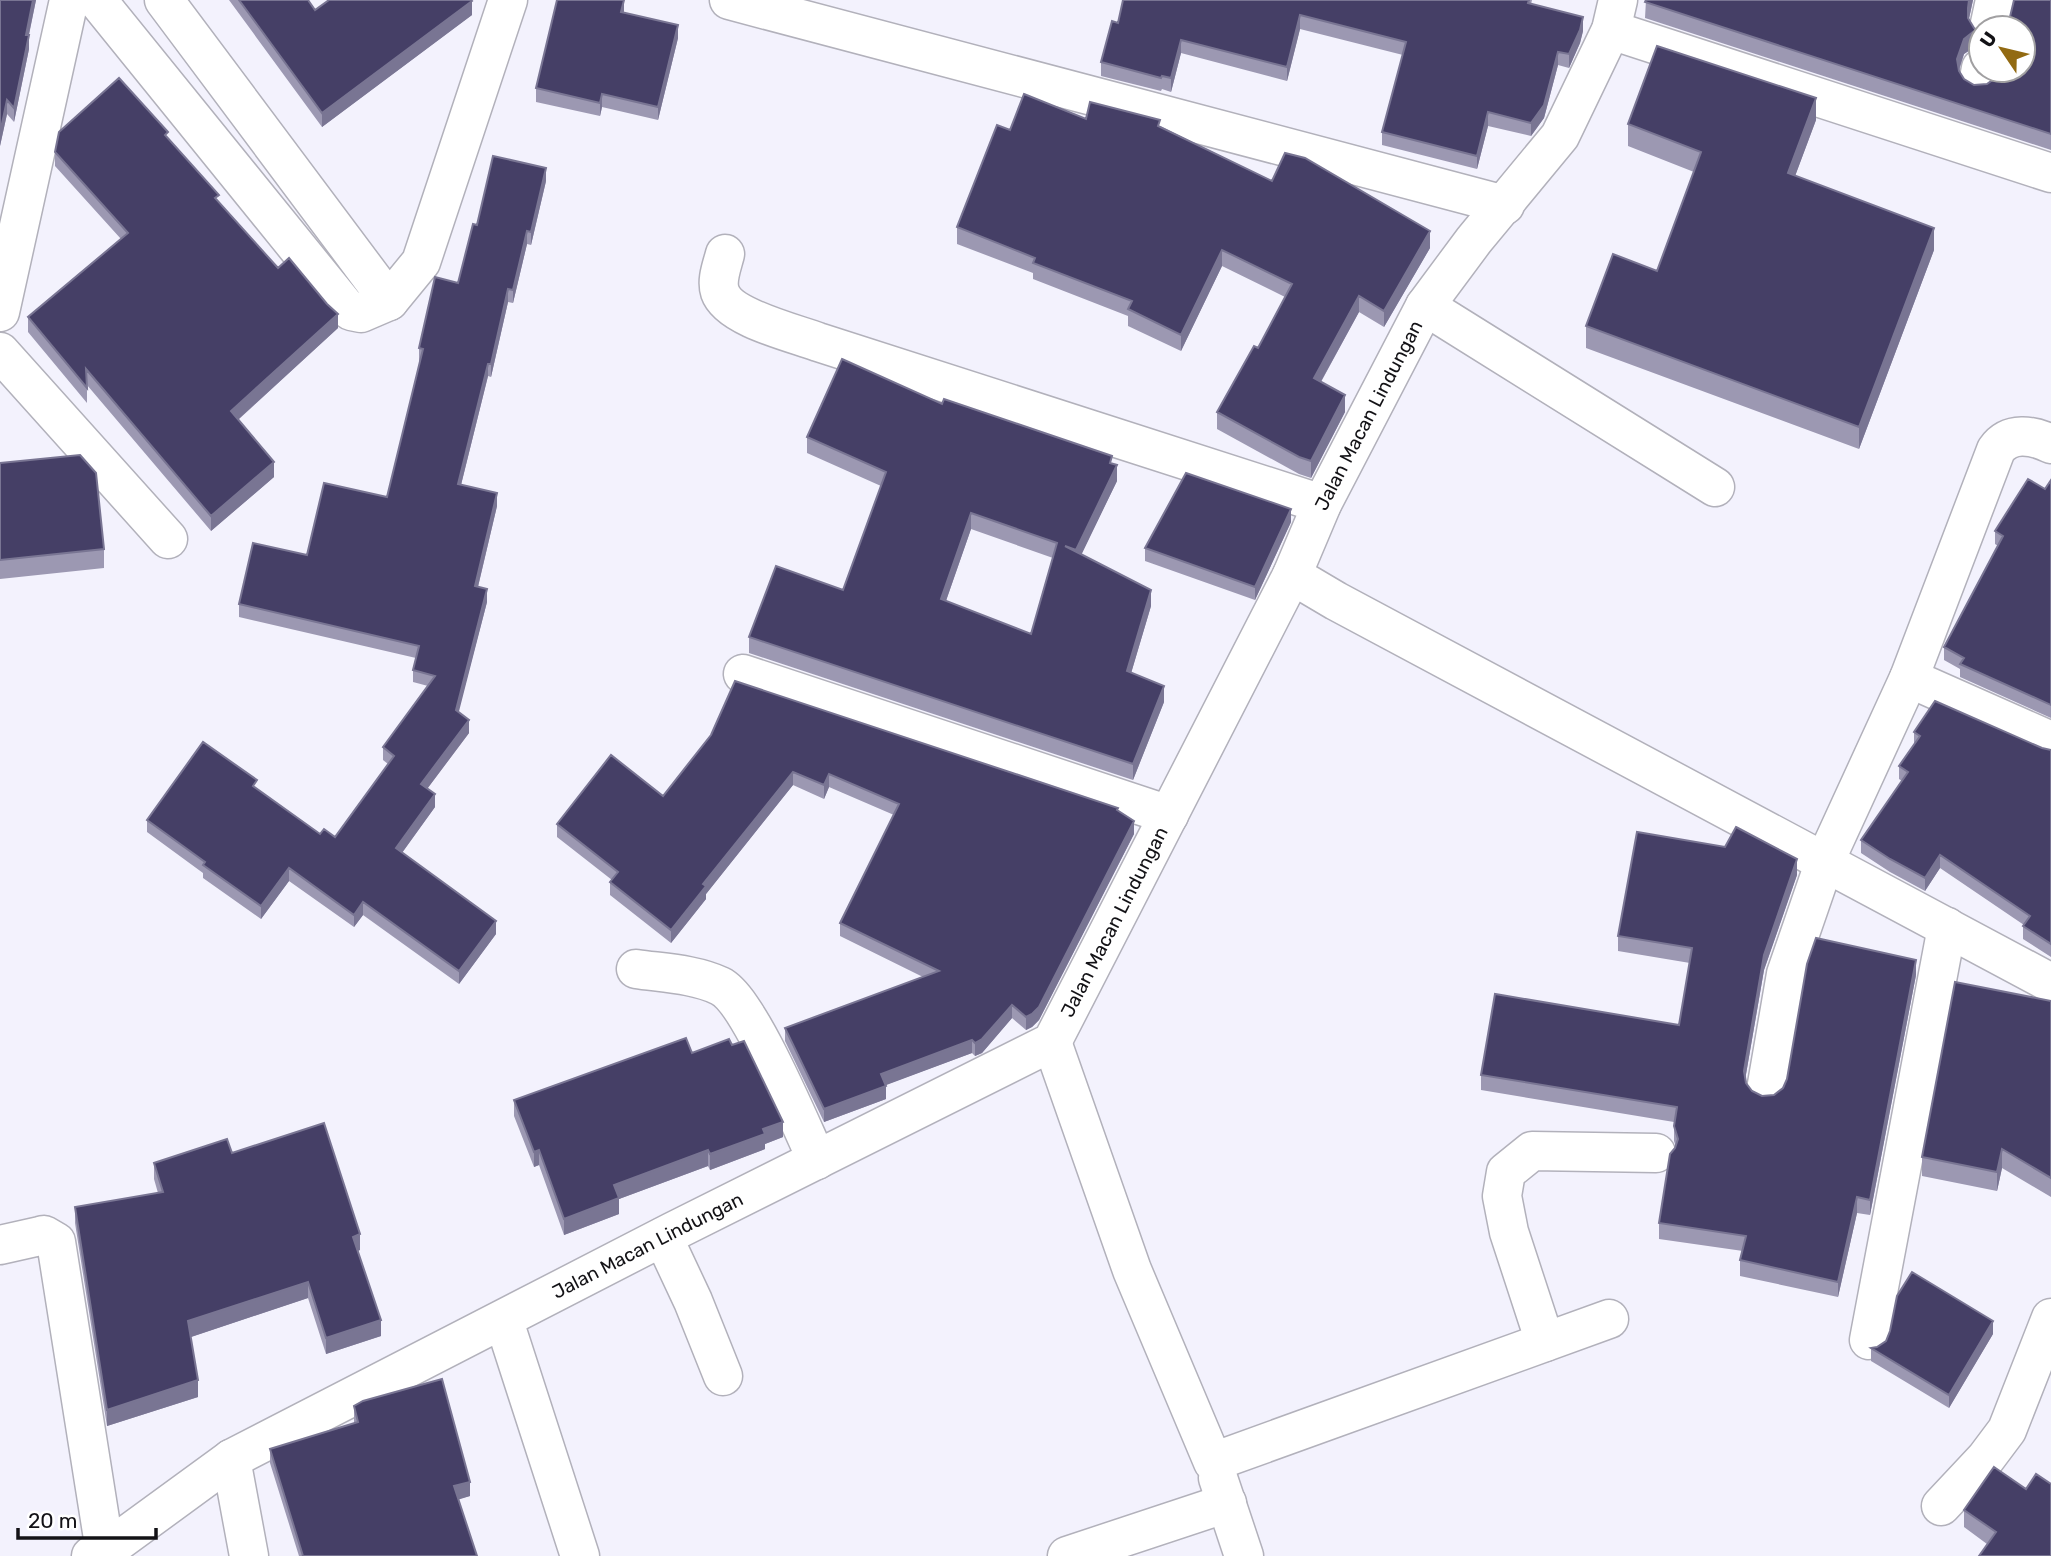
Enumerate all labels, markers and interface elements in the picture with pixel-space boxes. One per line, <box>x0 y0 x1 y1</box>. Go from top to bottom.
north arrow <box>1967 14 2037 84</box>
text: U <box>1975 27 2002 52</box>
street label: Jalan Macan Lindungan <box>1310 316 1428 514</box>
street label: Jalan Macan Lindungan <box>1056 823 1173 1021</box>
street label: Jalan Macan Lindungan <box>548 1187 747 1304</box>
scale bar <box>18 1496 156 1540</box>
text: 20 m <box>28 1508 77 1533</box>

